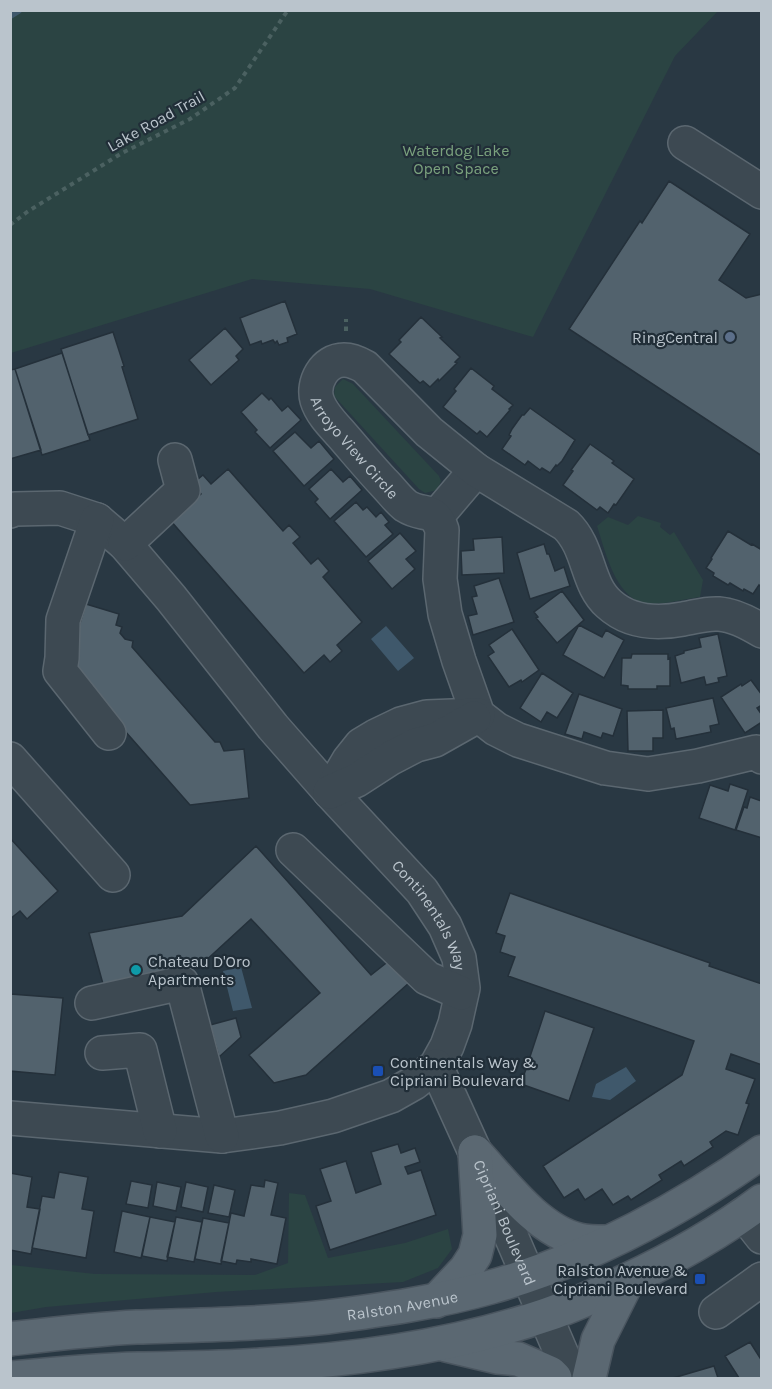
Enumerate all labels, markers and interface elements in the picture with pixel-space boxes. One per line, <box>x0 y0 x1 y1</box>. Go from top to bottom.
street label: Lake Road Trail <box>104 86 208 156</box>
park label: Waterdog Lake Open Space <box>402 141 510 178</box>
place label: RingCentral <box>632 328 718 347</box>
marker: RingCentral <box>723 330 737 344</box>
street label: Arroyo View Circle <box>307 394 403 503</box>
street label: Continentals Way <box>388 856 470 972</box>
place label: Chateau D'Oro Apartments <box>148 952 250 989</box>
marker: Chateau D'Oro Apartments <box>129 963 143 977</box>
place label: Continentals Way & Cipriani Boulevard <box>390 1053 537 1090</box>
marker: Continentals Way & Cipriani Boulevard <box>371 1064 385 1078</box>
street label: Cipriani Boulevard <box>470 1157 541 1288</box>
place label: Ralston Avenue & Cipriani Boulevard <box>553 1261 688 1298</box>
marker: Ralston Avenue & Cipriani Boulevard <box>693 1272 707 1286</box>
street label: Ralston Avenue <box>345 1286 460 1324</box>

